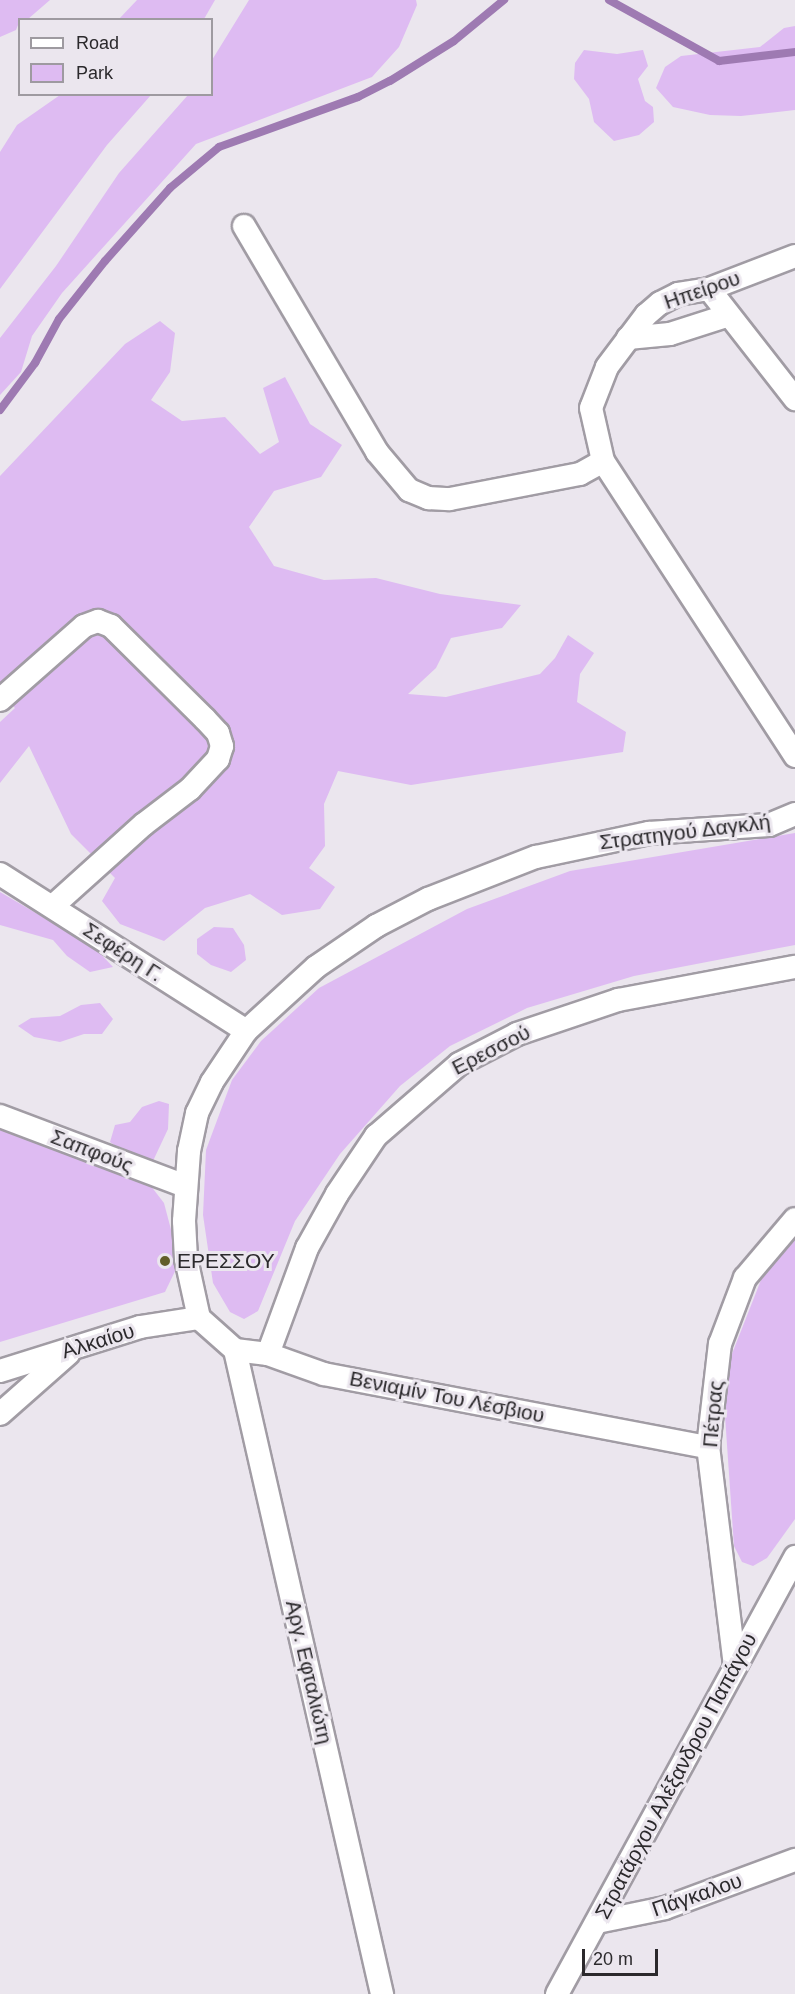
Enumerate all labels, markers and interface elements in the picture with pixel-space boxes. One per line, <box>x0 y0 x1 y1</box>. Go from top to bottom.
legend <box>18 18 213 96</box>
text: Road <box>76 33 119 53</box>
text: Park <box>76 63 113 83</box>
street label: Ηπείρου <box>661 265 743 315</box>
street label: Στρατηγού Δαγκλή <box>598 809 772 855</box>
street label: Σεφέρη Γ. <box>78 917 168 987</box>
street label: Ερεσσού <box>448 1020 534 1080</box>
street label: Σαπφούς <box>47 1124 137 1178</box>
place label: ΕΡΕΣΣΟΥ <box>177 1248 275 1274</box>
marker: ΕΡΕΣΣΟΥ <box>158 1254 172 1268</box>
street label: Αλκαίου <box>59 1318 137 1364</box>
street label: Βενιαμίν Του Λέσβιου <box>347 1366 547 1428</box>
street label: Πέτρας <box>698 1380 728 1448</box>
street label: Αργ. Εφταλιώτη <box>280 1598 338 1746</box>
street label: Στρατάρχου Αλέξανδρου Παπάγου <box>589 1628 763 1924</box>
street label: Πάγκαλου <box>649 1868 745 1922</box>
scale bar <box>585 1937 662 1975</box>
text: 20 m <box>593 1949 633 1969</box>

